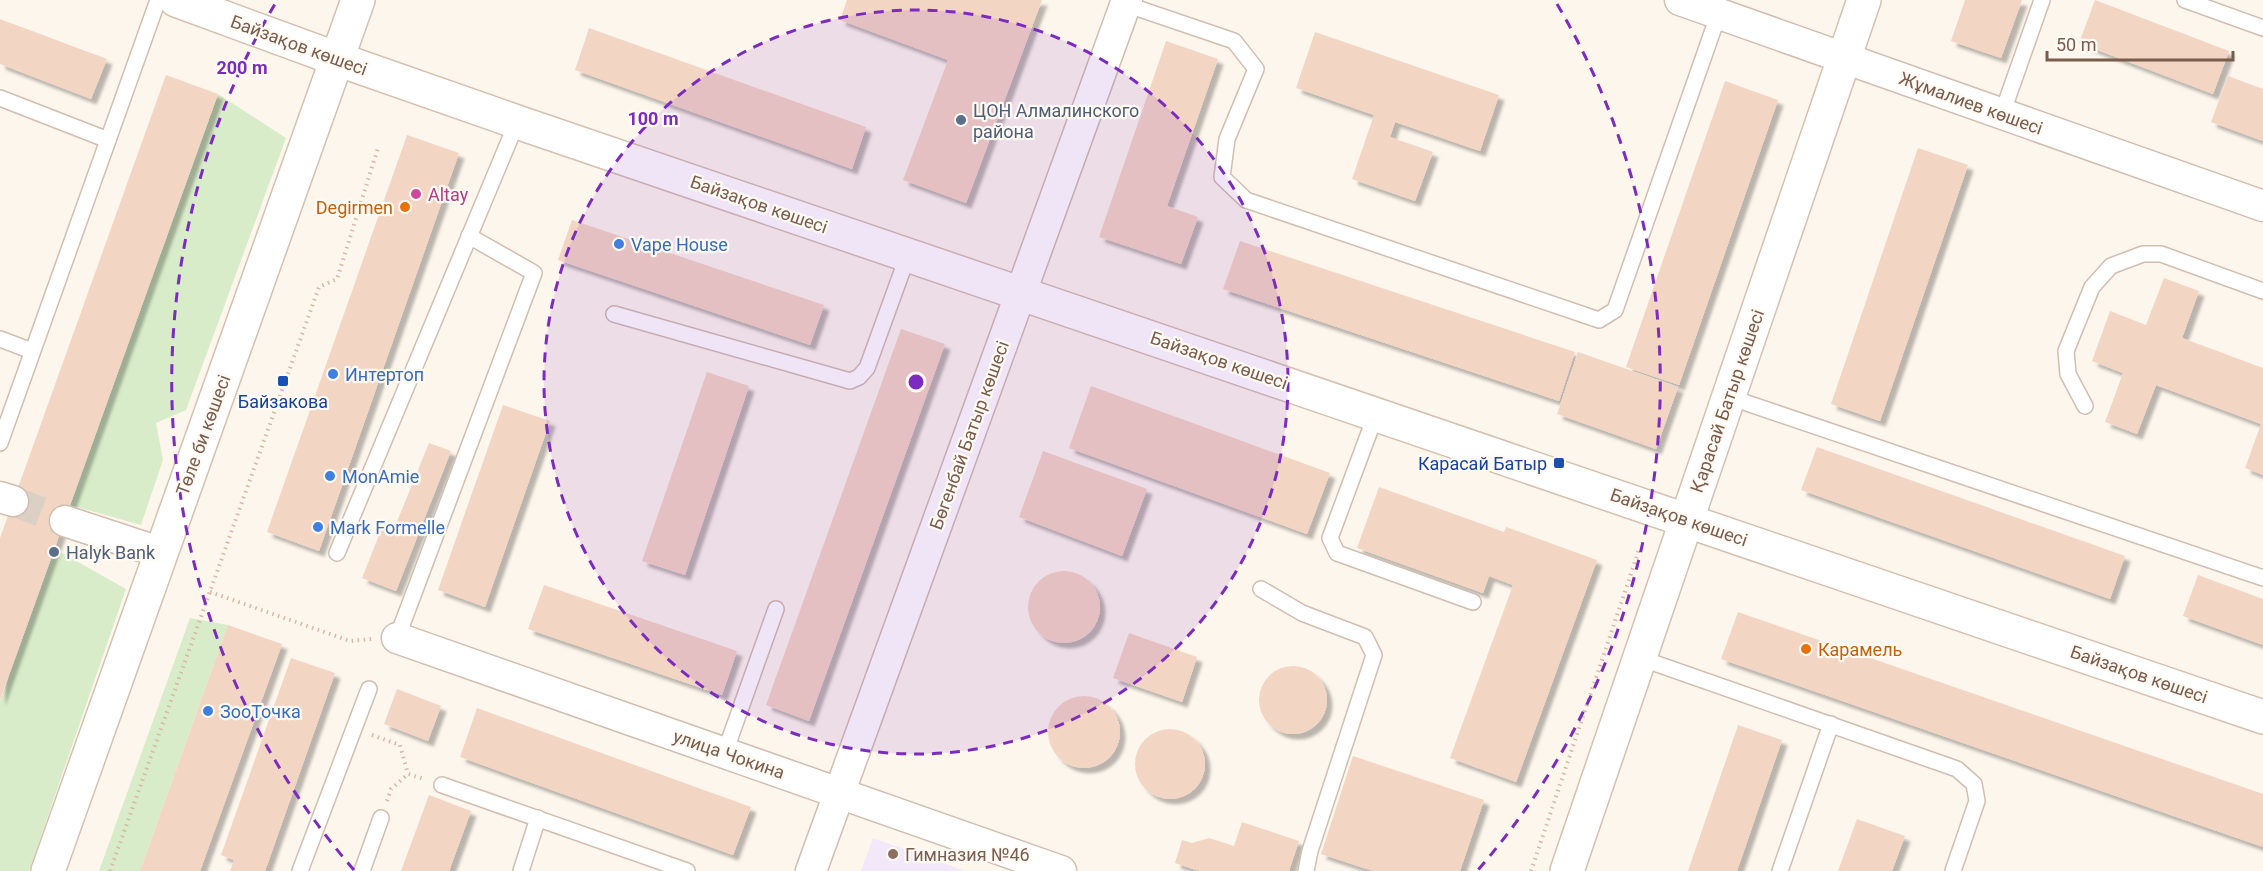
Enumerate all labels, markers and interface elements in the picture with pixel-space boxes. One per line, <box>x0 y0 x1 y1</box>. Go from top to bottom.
street label: Байзақов көшесі <box>228 11 370 79</box>
scale bar <box>2047 24 2233 62</box>
text: 50 m <box>2056 34 2096 55</box>
text: 200 m <box>216 57 268 78</box>
street label: Жұмалиев көшесі <box>1896 67 2046 139</box>
place label: ЦОН Алмалинского района <box>973 100 1139 142</box>
text: 100 m <box>627 108 679 129</box>
marker: ЦОН Алмалинского района <box>954 113 968 127</box>
street label: Байзақов көшесі <box>688 171 830 237</box>
place label: Altay <box>428 184 469 205</box>
marker: Altay <box>409 187 423 201</box>
place label: Degirmen <box>316 197 393 218</box>
marker: Degirmen <box>398 200 412 214</box>
place label: Vape House <box>631 234 728 255</box>
marker: Vape House <box>612 237 626 251</box>
street label: Қарасай Батыр көшесі <box>1686 307 1768 495</box>
street label: Байзақов көшесі <box>1148 327 1290 393</box>
street label: Бөгенбай Батыр көшесі <box>925 338 1013 532</box>
place label: Интертоп <box>345 364 424 385</box>
marker: Интертоп <box>326 367 340 381</box>
street label: Төле би көшесі <box>171 372 235 498</box>
centre of rings <box>906 372 926 392</box>
marker: Байзакова <box>276 374 290 388</box>
place label: Байзакова <box>238 391 328 412</box>
place label: Карасай Батыр <box>1418 453 1547 474</box>
marker: Карасай Батыр <box>1552 456 1566 470</box>
place label: MonAmie <box>342 466 419 487</box>
marker: MonAmie <box>323 469 337 483</box>
street label: Байзақов көшесі <box>1608 484 1750 550</box>
place label: Mark Formelle <box>330 517 445 538</box>
marker: Mark Formelle <box>311 520 325 534</box>
place label: Halyk Bank <box>66 542 156 563</box>
marker: Halyk Bank <box>47 545 61 559</box>
place label: Карамель <box>1818 639 1902 660</box>
street label: Байзақов көшесі <box>2068 641 2210 707</box>
marker: Карамель <box>1799 642 1813 656</box>
place label: ЗооТочка <box>220 701 301 722</box>
marker: ЗооТочка <box>201 704 215 718</box>
street label: улица Чокина <box>670 725 788 783</box>
place label: Гимназия №46 <box>905 844 1030 865</box>
marker: Гимназия №46 <box>886 847 900 861</box>

